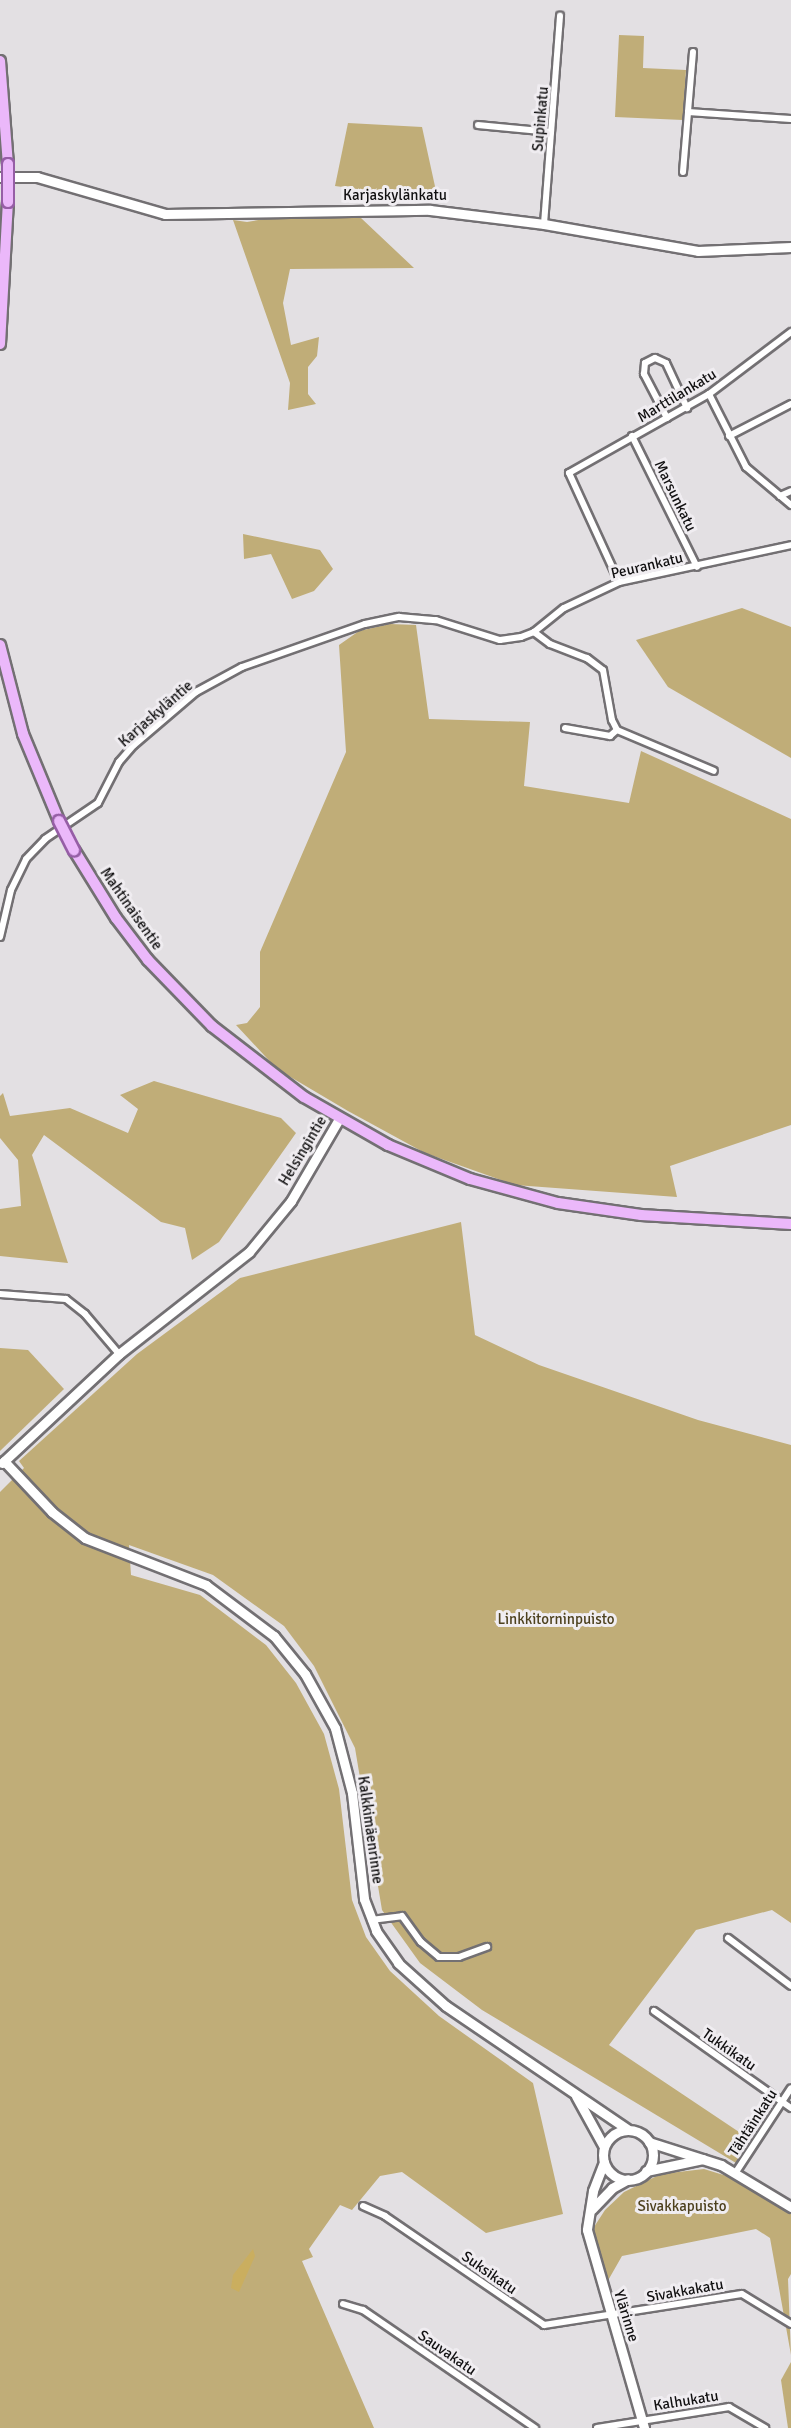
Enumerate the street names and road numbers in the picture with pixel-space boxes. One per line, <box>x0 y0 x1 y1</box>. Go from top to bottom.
street label: Supinkatu <box>529 86 553 152</box>
street label: Karjaskylänkatu <box>343 187 447 205</box>
street label: Marttilankatu <box>634 365 720 427</box>
street label: Marsunkatu <box>650 458 700 534</box>
street label: Peurankatu <box>609 549 685 583</box>
street label: Karjaskyläntie <box>115 677 197 751</box>
street label: Mahtinaisentie <box>96 864 166 954</box>
street label: Helsingintie <box>275 1113 331 1189</box>
street label: Kalkkimäenrinne <box>354 1775 386 1885</box>
street label: Tukkikatu <box>699 2025 759 2075</box>
street label: Tähtäinkatu <box>725 2086 781 2160</box>
street label: Suksikatu <box>458 2248 520 2298</box>
street label: Sivakkakatu <box>645 2275 725 2307</box>
street label: Ylärinne <box>610 2288 642 2344</box>
street label: Sauvakatu <box>414 2326 480 2380</box>
street label: Kalhukatu <box>652 2387 720 2415</box>

